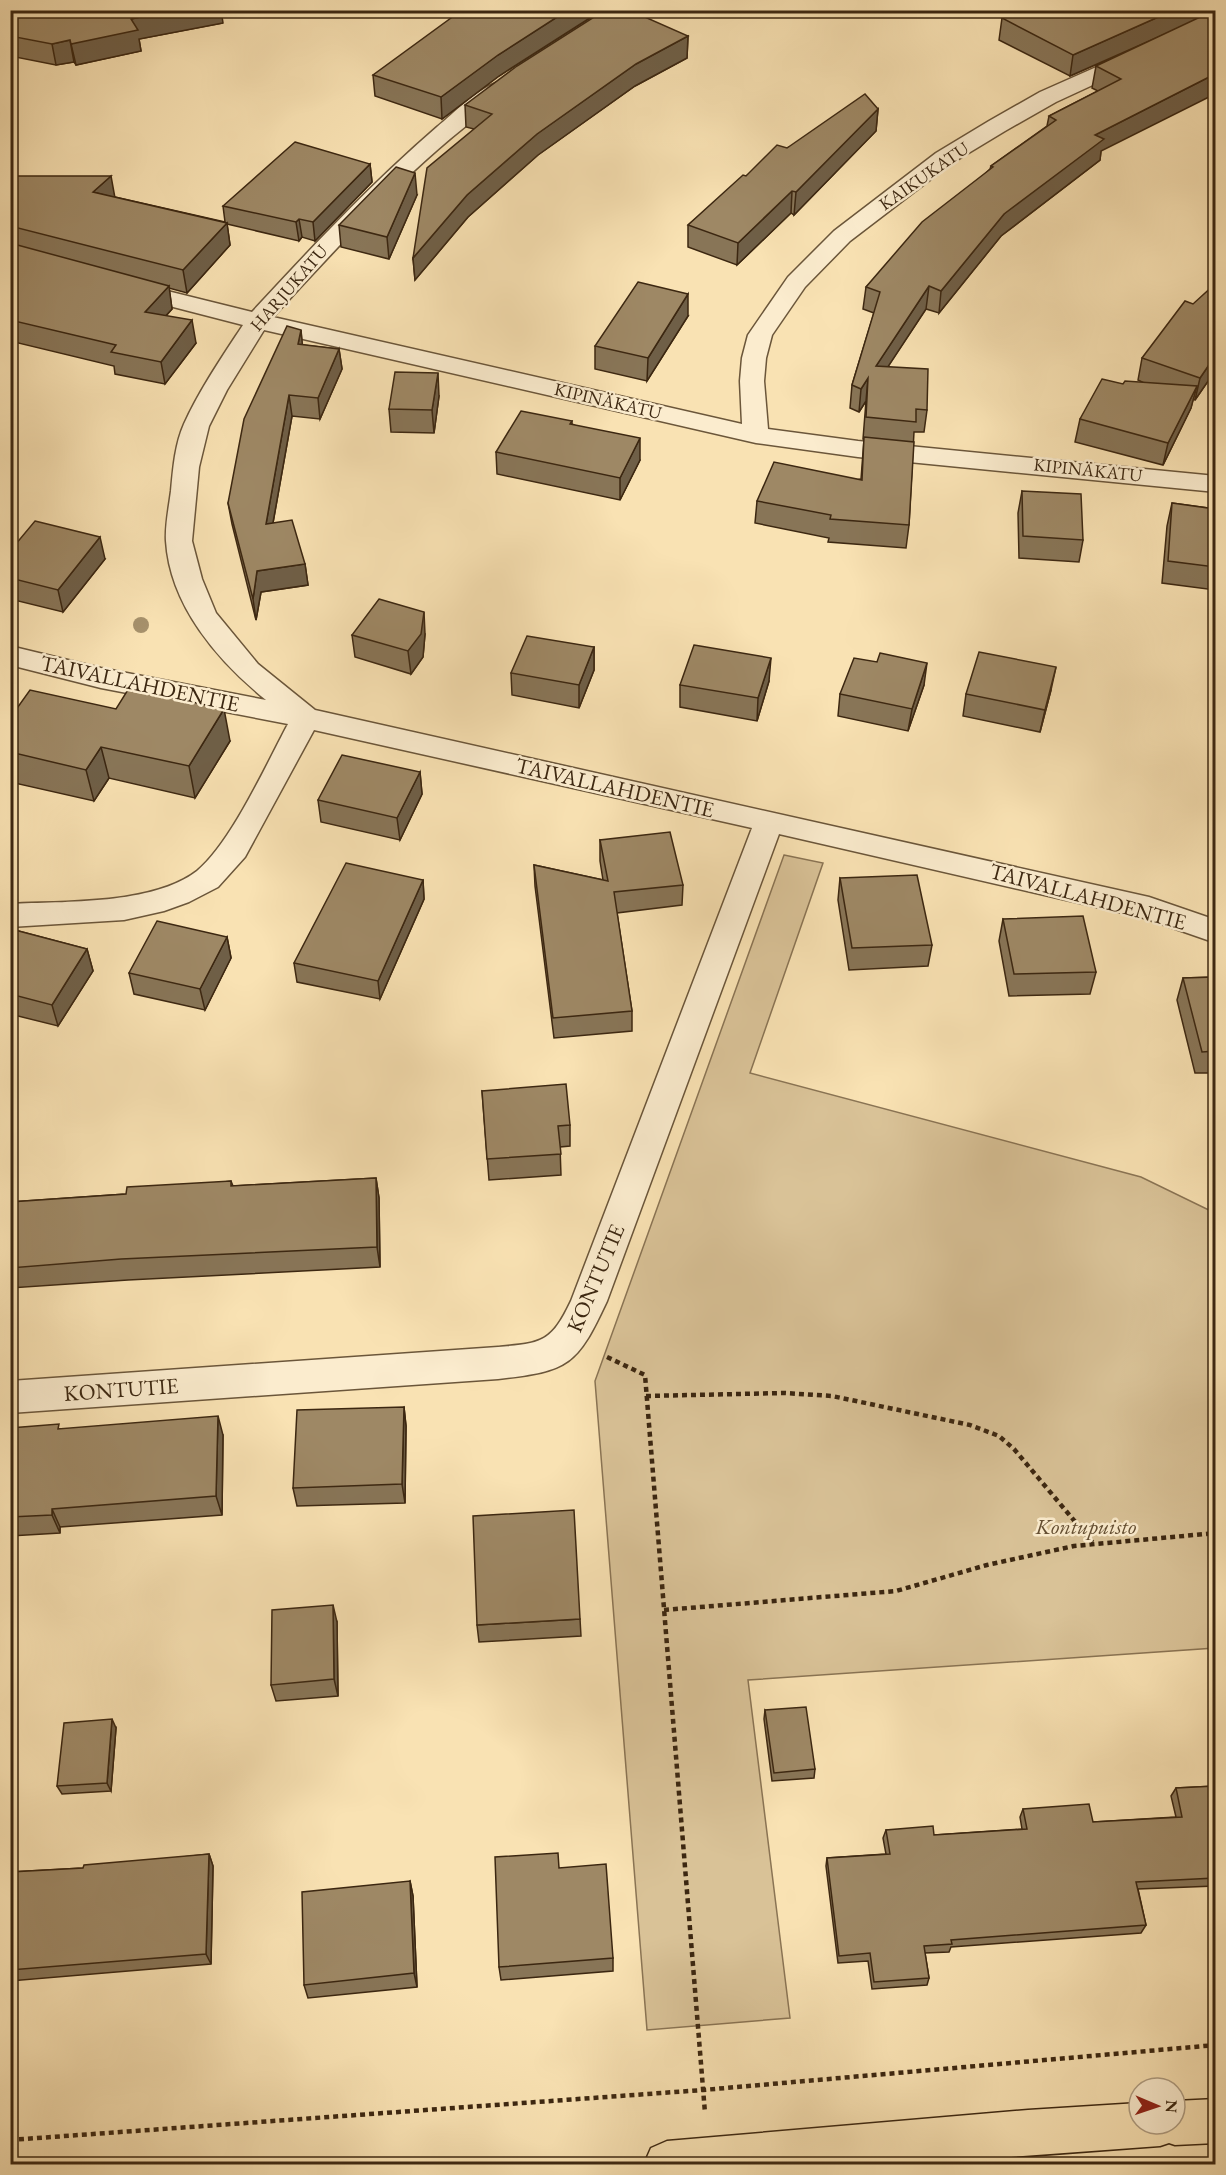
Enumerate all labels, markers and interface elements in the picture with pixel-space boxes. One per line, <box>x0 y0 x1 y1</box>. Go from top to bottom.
street label: KAIKUKATU <box>874 136 974 215</box>
street label: HARJUKATU <box>245 239 333 336</box>
street label: KIPINÄKATU <box>552 377 665 424</box>
street label: KIPINÄKATU <box>1032 452 1144 487</box>
street label: TAIVALLAHDENTIE <box>38 648 242 719</box>
street label: TAIVALLAHDENTIE <box>513 751 717 824</box>
street label: TAIVALLAHDENTIE <box>986 856 1189 937</box>
street label: KONTUTIE <box>560 1220 631 1337</box>
street label: KONTUTIE <box>63 1371 179 1408</box>
park label: Kontupuisto <box>1035 1512 1136 1541</box>
north arrow <box>1127 2076 1187 2136</box>
text: N <box>1161 2100 1182 2113</box>

